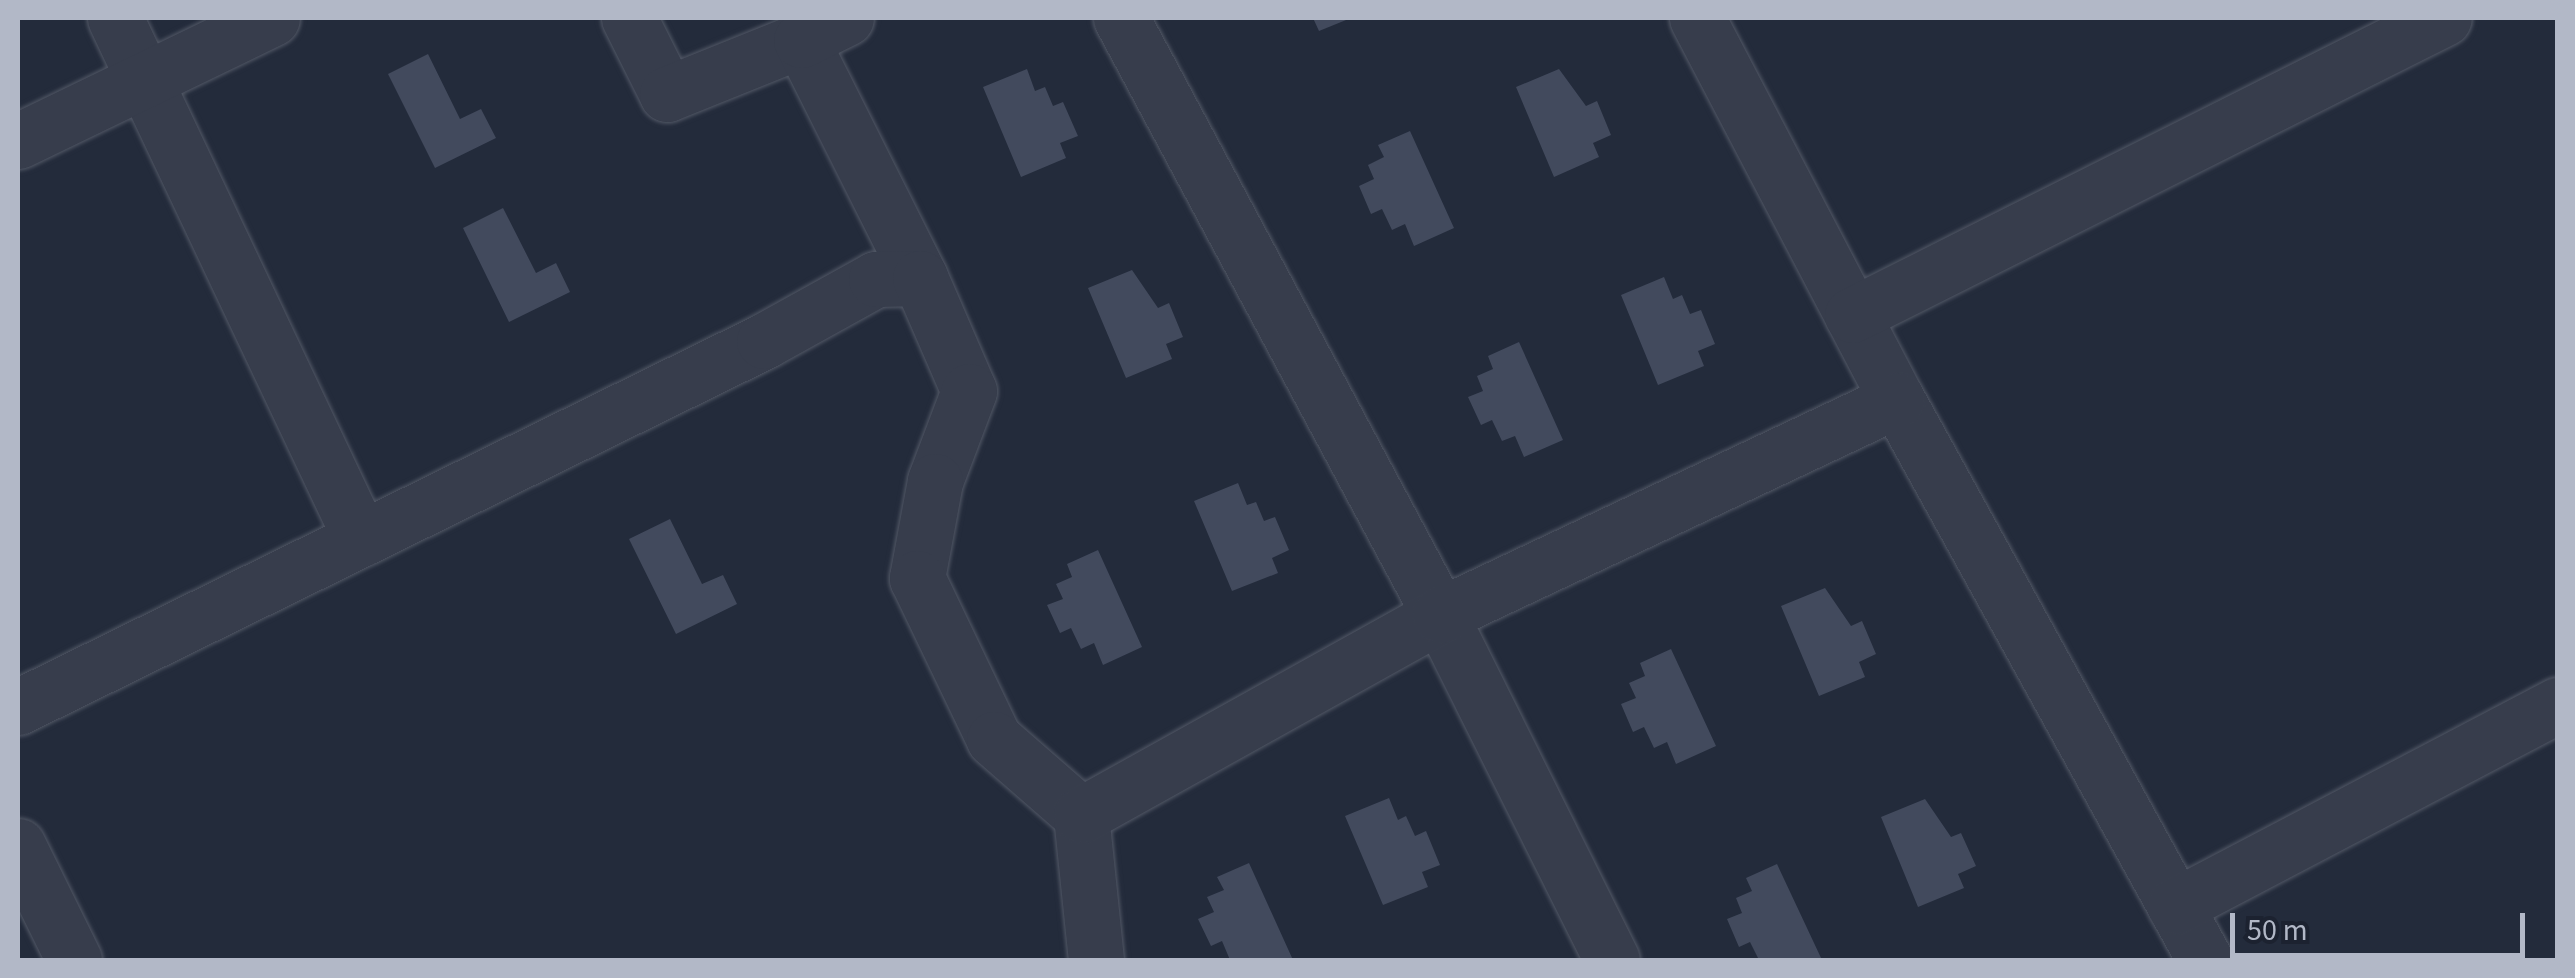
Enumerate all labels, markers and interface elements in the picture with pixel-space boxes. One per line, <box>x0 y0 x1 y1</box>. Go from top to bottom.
scale bar <box>2235 893 2530 955</box>
text: 50 m <box>2247 909 2308 952</box>

